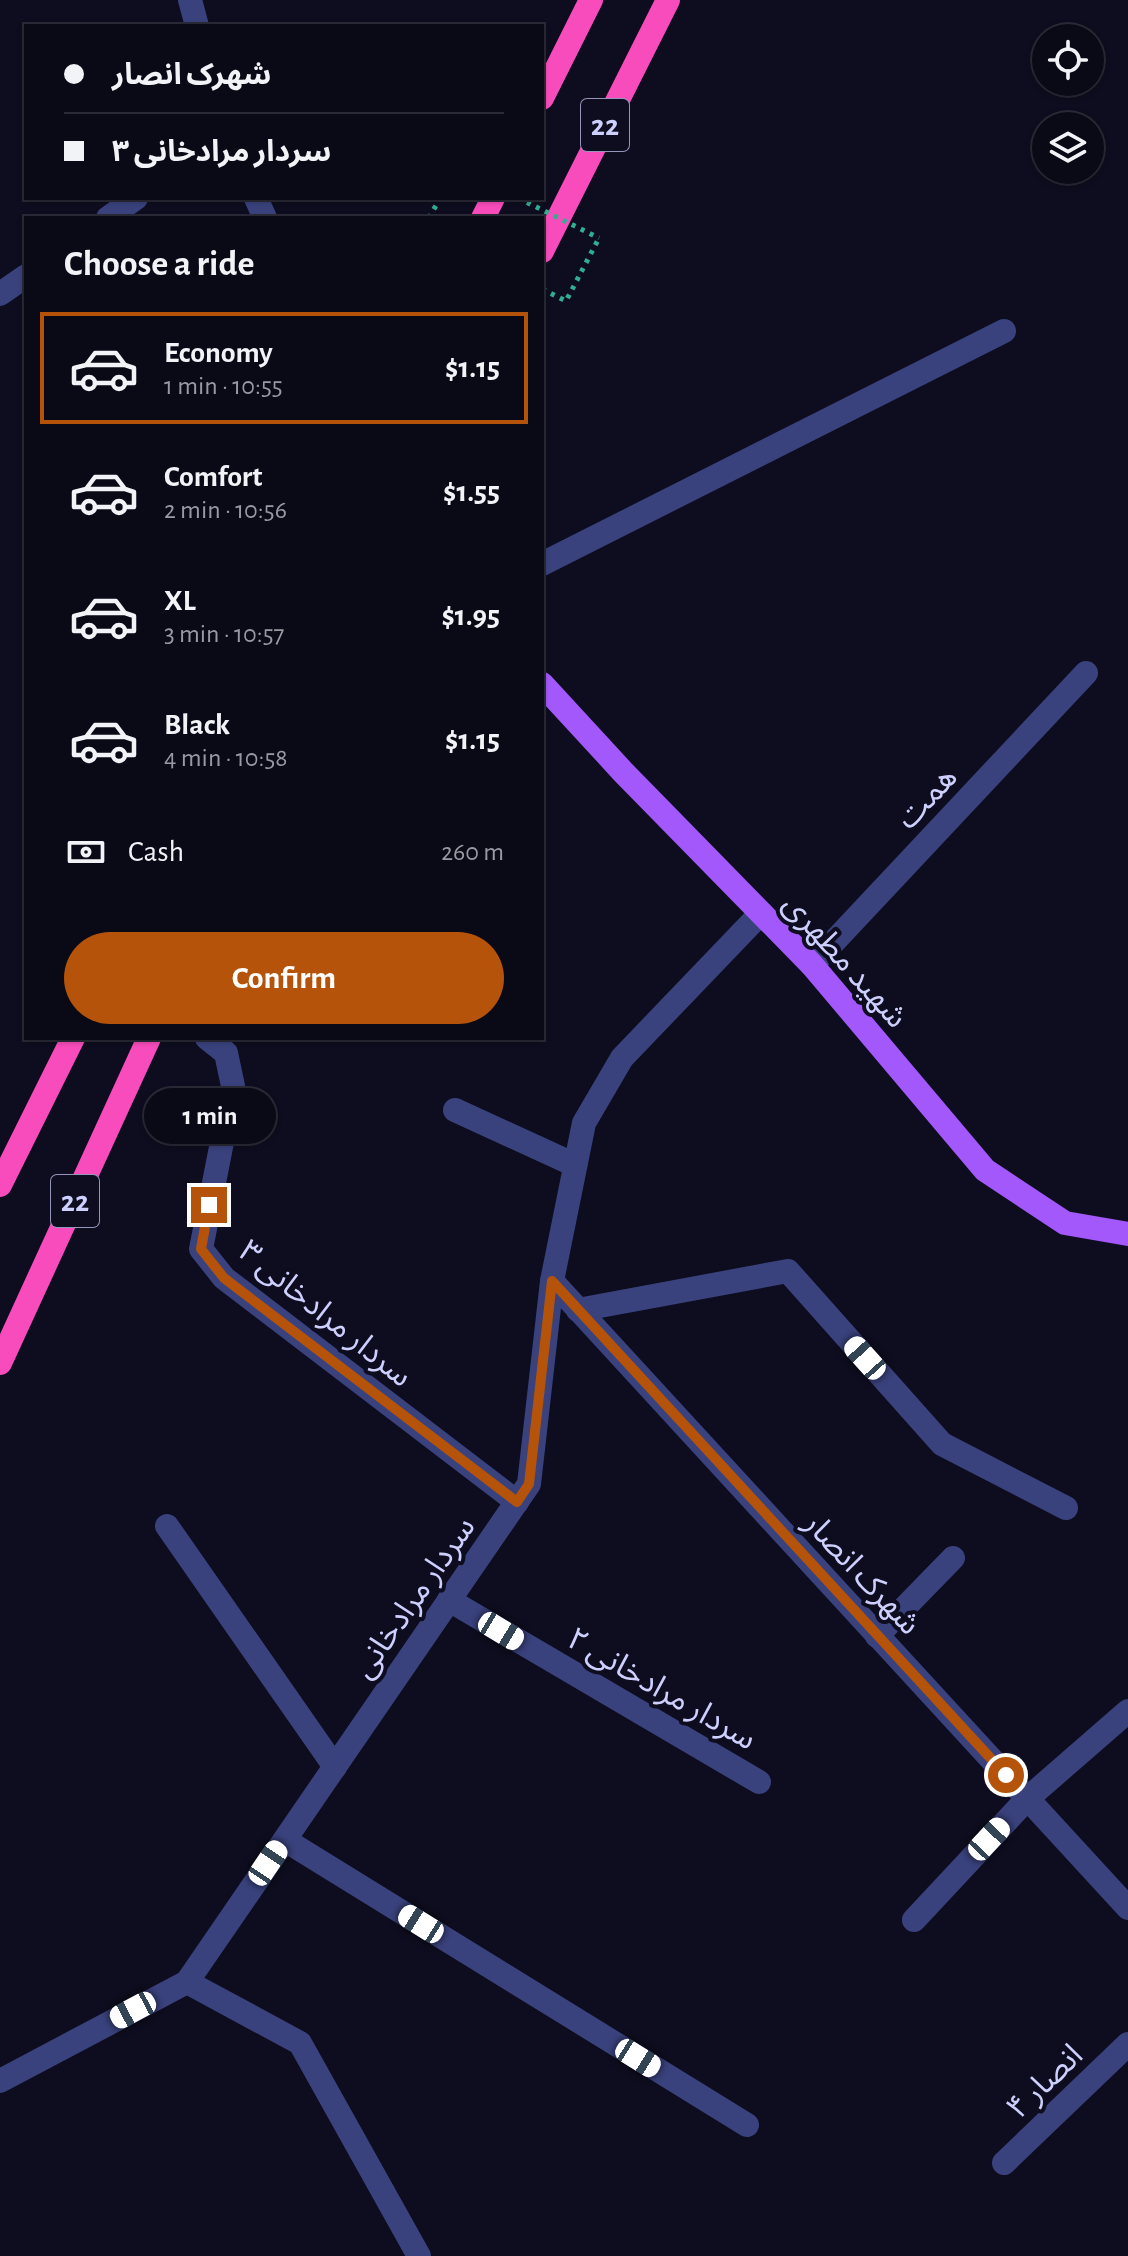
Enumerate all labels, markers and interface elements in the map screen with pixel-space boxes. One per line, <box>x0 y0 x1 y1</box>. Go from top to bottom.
map controls <box>1032 24 1104 184</box>
button: locate <box>1032 24 1104 96</box>
text: شهرک انصار <box>112 60 271 90</box>
road number: 22 <box>581 99 629 151</box>
button: layers <box>1032 112 1104 184</box>
text: سردار مرادخانی ۳ <box>112 137 331 167</box>
text: Choose a ride <box>64 246 254 282</box>
icon: car <box>68 332 140 404</box>
text: Economy <box>164 338 273 368</box>
text: $1.15 <box>445 353 500 383</box>
text: 1 min · 10:55 <box>164 373 283 399</box>
icon: car <box>68 456 140 528</box>
text: Comfort <box>164 462 263 492</box>
text: $1.55 <box>443 477 500 507</box>
text: 2 min · 10:56 <box>164 497 287 523</box>
icon: car <box>68 580 140 652</box>
text: XL <box>164 586 196 616</box>
text: $1.95 <box>441 601 500 631</box>
text: 3 min · 10:57 <box>164 621 284 647</box>
icon: car <box>68 704 140 776</box>
text: Black <box>164 710 230 740</box>
text: $1.15 <box>445 725 500 755</box>
text: 4 min · 10:58 <box>164 745 288 771</box>
street label: همت <box>891 760 963 835</box>
icon: cash <box>64 830 108 874</box>
text: Cash <box>128 837 184 867</box>
text: 260 m <box>441 839 504 865</box>
street label: شهید مطهری <box>776 887 913 1035</box>
button: Confirm <box>64 932 504 1024</box>
callout: 1 min <box>143 1089 275 1145</box>
text: 1 min <box>183 1103 237 1129</box>
road number: 22 <box>51 1175 99 1227</box>
route end <box>191 1187 227 1223</box>
street label: سردار مرادخانی ۳ <box>232 1235 418 1395</box>
car <box>840 1332 890 1384</box>
street label: شهرک انصار <box>796 1506 926 1642</box>
street label: سردار مرادخانی <box>347 1511 483 1685</box>
car <box>474 1608 528 1654</box>
street label: سردار مرادخانی ۲ <box>561 1622 761 1757</box>
route start <box>988 1757 1024 1793</box>
car <box>964 1813 1014 1865</box>
car <box>245 1836 291 1890</box>
car <box>394 1901 448 1947</box>
car <box>106 1988 160 2032</box>
car <box>611 2035 665 2081</box>
street label: انصار ۴ <box>1001 2039 1090 2126</box>

